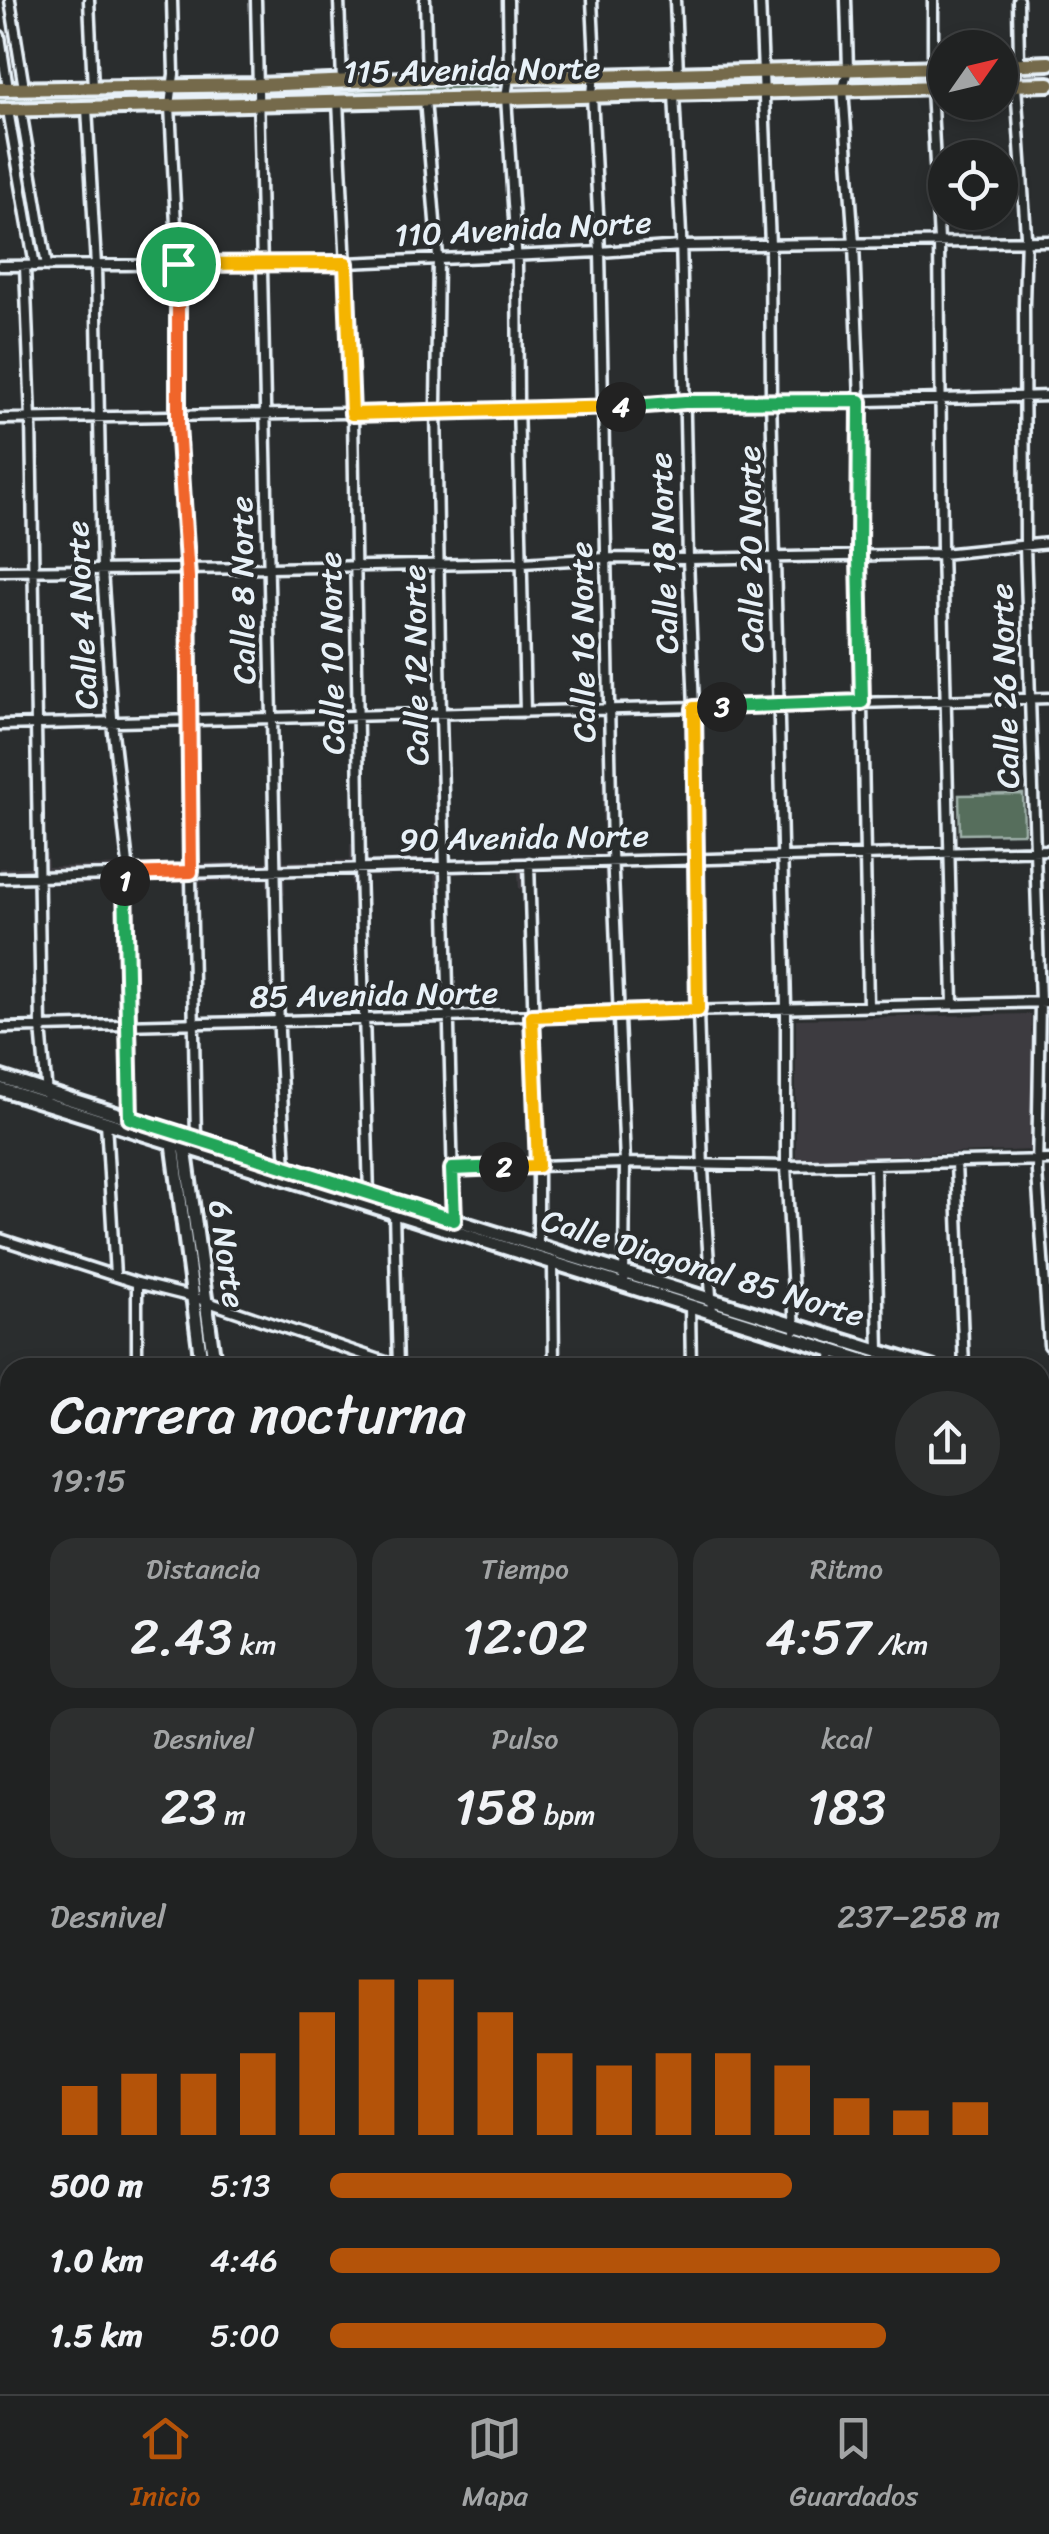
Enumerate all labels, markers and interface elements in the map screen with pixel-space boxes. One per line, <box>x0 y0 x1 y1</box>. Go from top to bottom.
north arrow <box>928 30 1018 120</box>
map controls <box>928 30 1018 230</box>
street label: 115 Avenida Norte <box>343 39 601 101</box>
button: locate <box>928 140 1018 230</box>
street label: 110 Avenida Norte <box>393 194 653 264</box>
pin <box>136 222 221 307</box>
icon: arrive <box>151 237 206 292</box>
pin: 4 <box>596 382 646 432</box>
text: 4 <box>612 382 630 431</box>
street label: Calle 20 Norte <box>721 445 781 653</box>
street label: Calle 18 Norte <box>632 451 696 655</box>
street label: Calle 8 Norte <box>213 495 273 685</box>
street label: Calle 4 Norte <box>49 519 115 711</box>
street label: Calle 16 Norte <box>553 541 613 743</box>
street label: Calle 10 Norte <box>302 551 362 755</box>
street label: Calle 12 Norte <box>386 564 446 766</box>
street label: Calle 26 Norte <box>973 582 1037 790</box>
pin: 3 <box>697 682 747 732</box>
text: 3 <box>714 682 730 731</box>
street label: 90 Avenida Norte <box>399 807 649 869</box>
pin: 1 <box>100 856 150 906</box>
text: 1 <box>119 856 131 905</box>
street label: 85 Avenida Norte <box>249 964 499 1026</box>
pin: 2 <box>479 1142 529 1192</box>
text: 2 <box>496 1142 512 1191</box>
street label: Calle Diagonal 85 Norte <box>534 1192 872 1344</box>
street label: 6 Norte <box>191 1196 263 1312</box>
text: Carrera nocturna <box>50 1366 466 1463</box>
button: share <box>895 1391 1000 1496</box>
text: 19:15 <box>50 1452 126 1509</box>
text: Distancia <box>146 1544 261 1593</box>
text: Tiempo <box>481 1544 569 1593</box>
text: Ritmo <box>810 1544 883 1593</box>
text: 2.43 <box>130 1593 233 1682</box>
text: 12:02 <box>462 1593 588 1682</box>
text: 4:57 <box>765 1593 871 1682</box>
text: km <box>233 1620 276 1669</box>
text: /km <box>871 1620 928 1669</box>
text: Desnivel <box>153 1714 254 1763</box>
text: Pulso <box>491 1714 559 1763</box>
text: kcal <box>821 1714 872 1763</box>
text: 23 <box>161 1763 217 1852</box>
text: 158 <box>454 1763 537 1852</box>
text: 183 <box>807 1763 886 1852</box>
text: m <box>217 1790 246 1839</box>
text: bpm <box>537 1790 596 1839</box>
text: Desnivel <box>50 1888 166 1945</box>
text: 237–258 m <box>837 1888 1000 1945</box>
text: 500 m <box>50 2157 143 2214</box>
text: 5:13 <box>210 2157 271 2214</box>
text: 1.0 km <box>50 2232 144 2289</box>
text: 4:46 <box>210 2232 278 2289</box>
text: 1.5 km <box>50 2307 143 2364</box>
text: 5:00 <box>210 2307 280 2364</box>
tab: Inicio <box>131 2411 200 2520</box>
tab: Mapa <box>462 2411 528 2520</box>
tab: Guardados <box>789 2411 918 2520</box>

